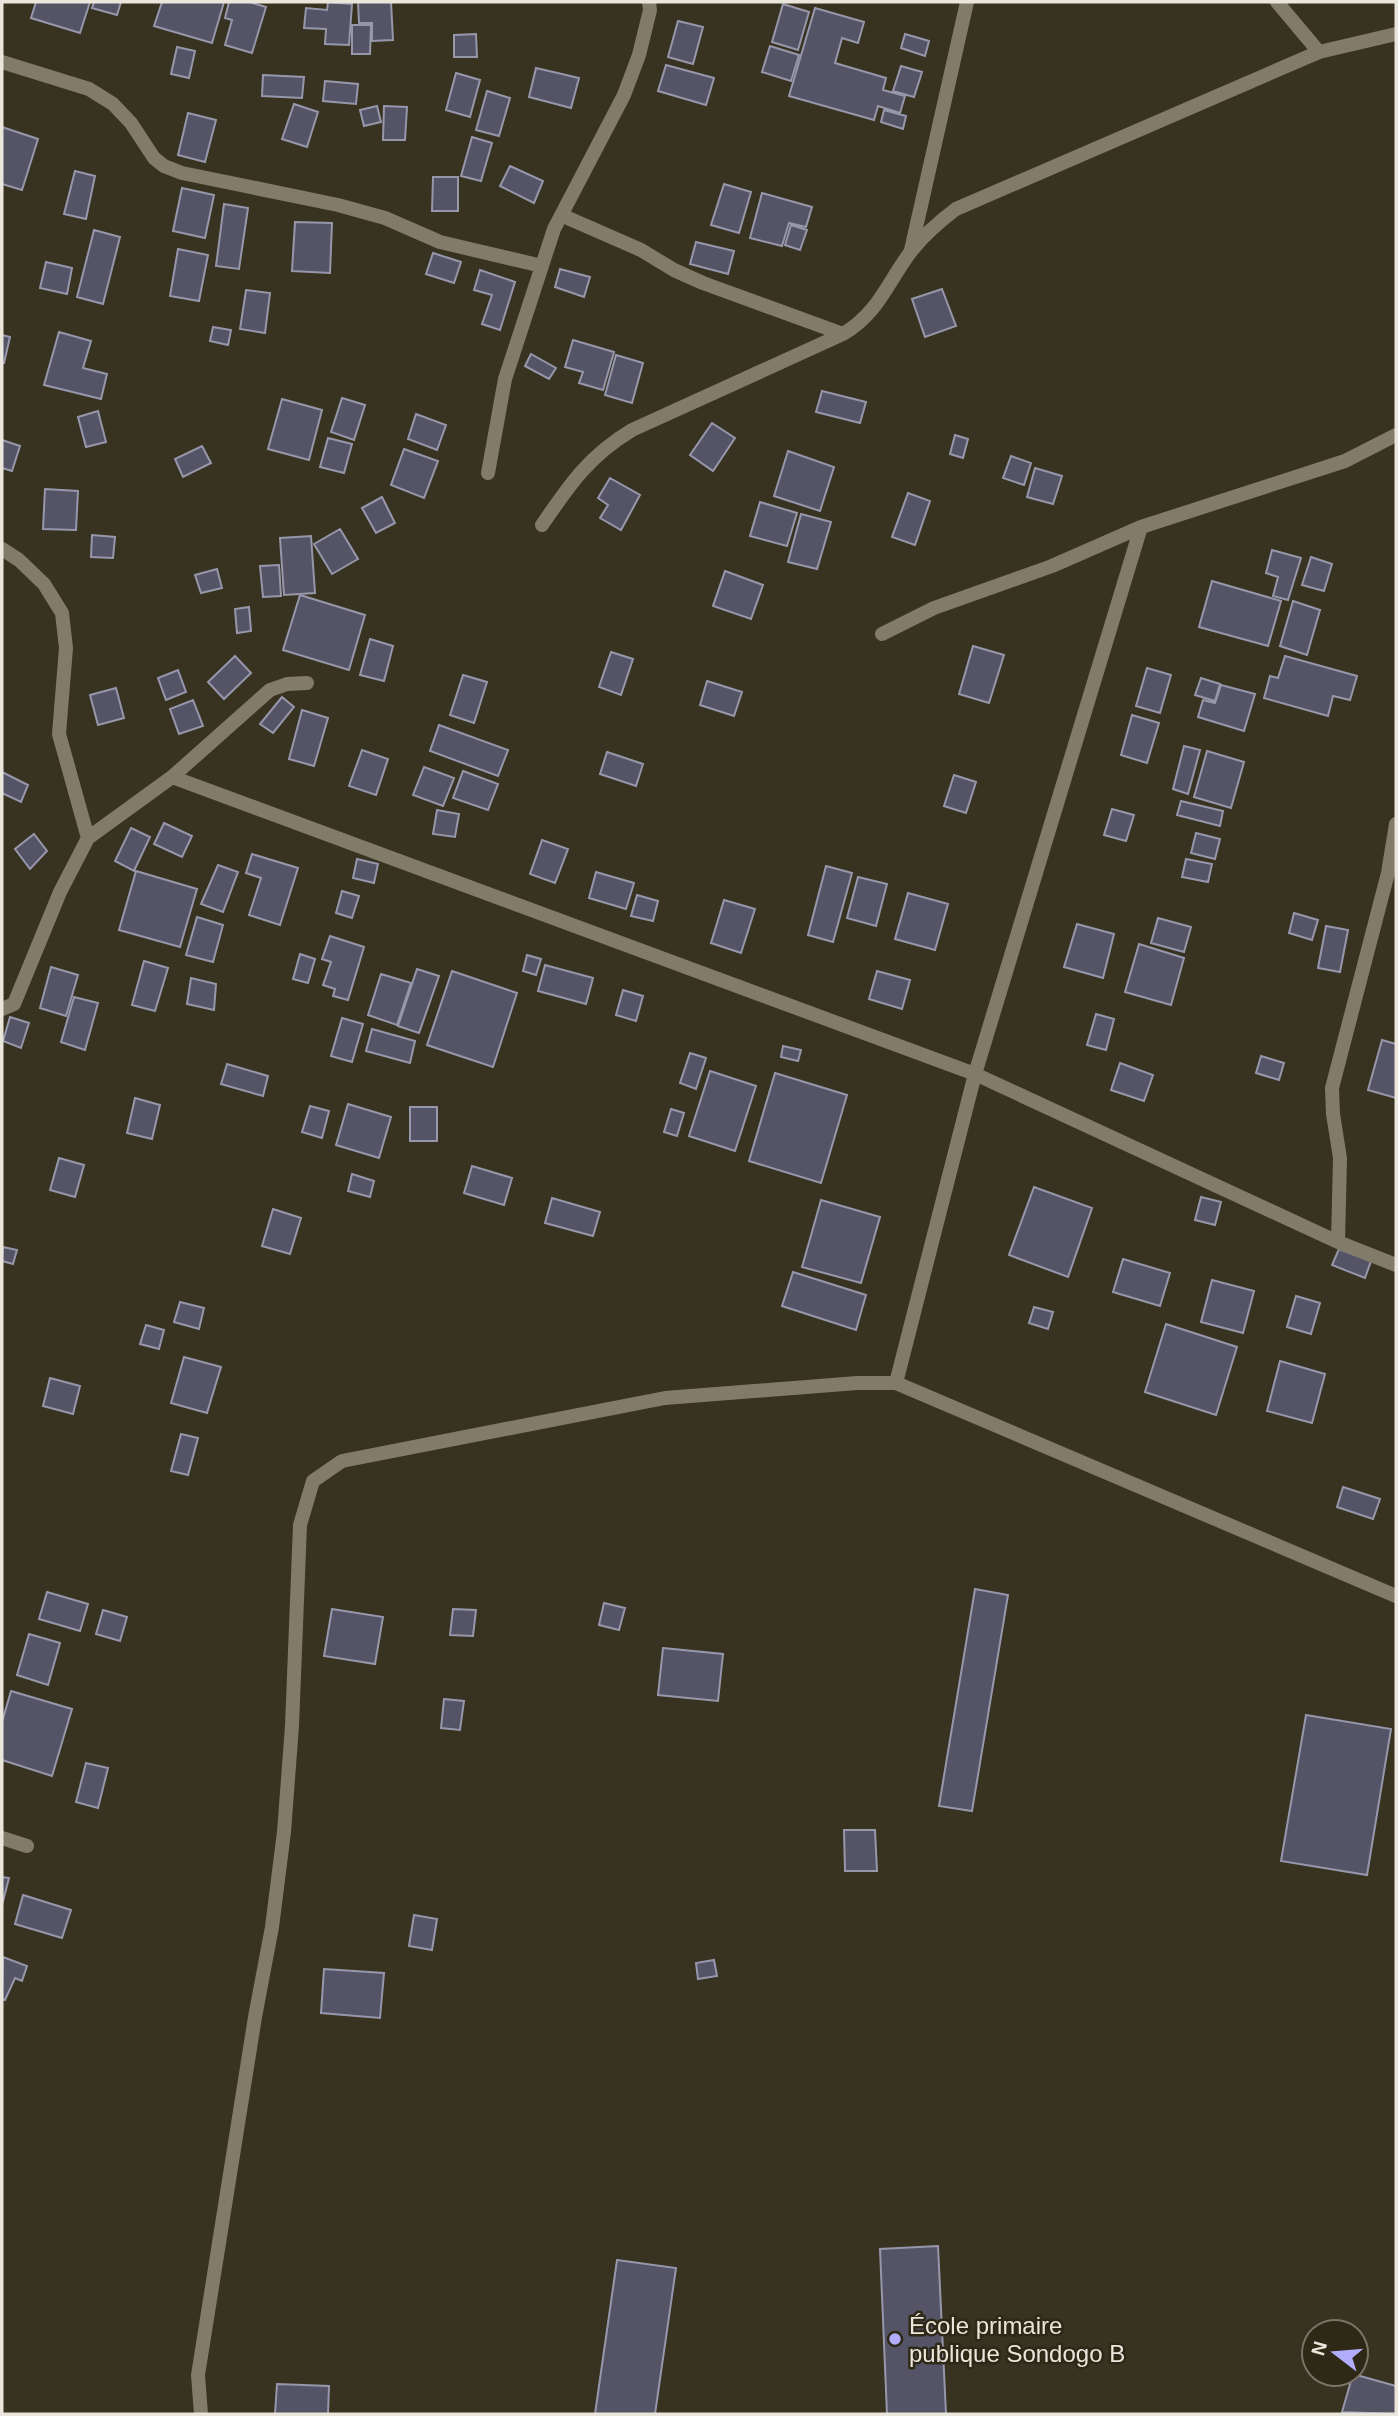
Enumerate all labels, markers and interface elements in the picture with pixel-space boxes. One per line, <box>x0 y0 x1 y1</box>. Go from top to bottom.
place label: École primaire publique Sondogo B <box>909 2312 1125 2367</box>
north arrow <box>1300 2318 1370 2388</box>
marker: École primaire publique Sondogo B <box>887 2331 903 2347</box>
text: N <box>1307 2339 1331 2358</box>

